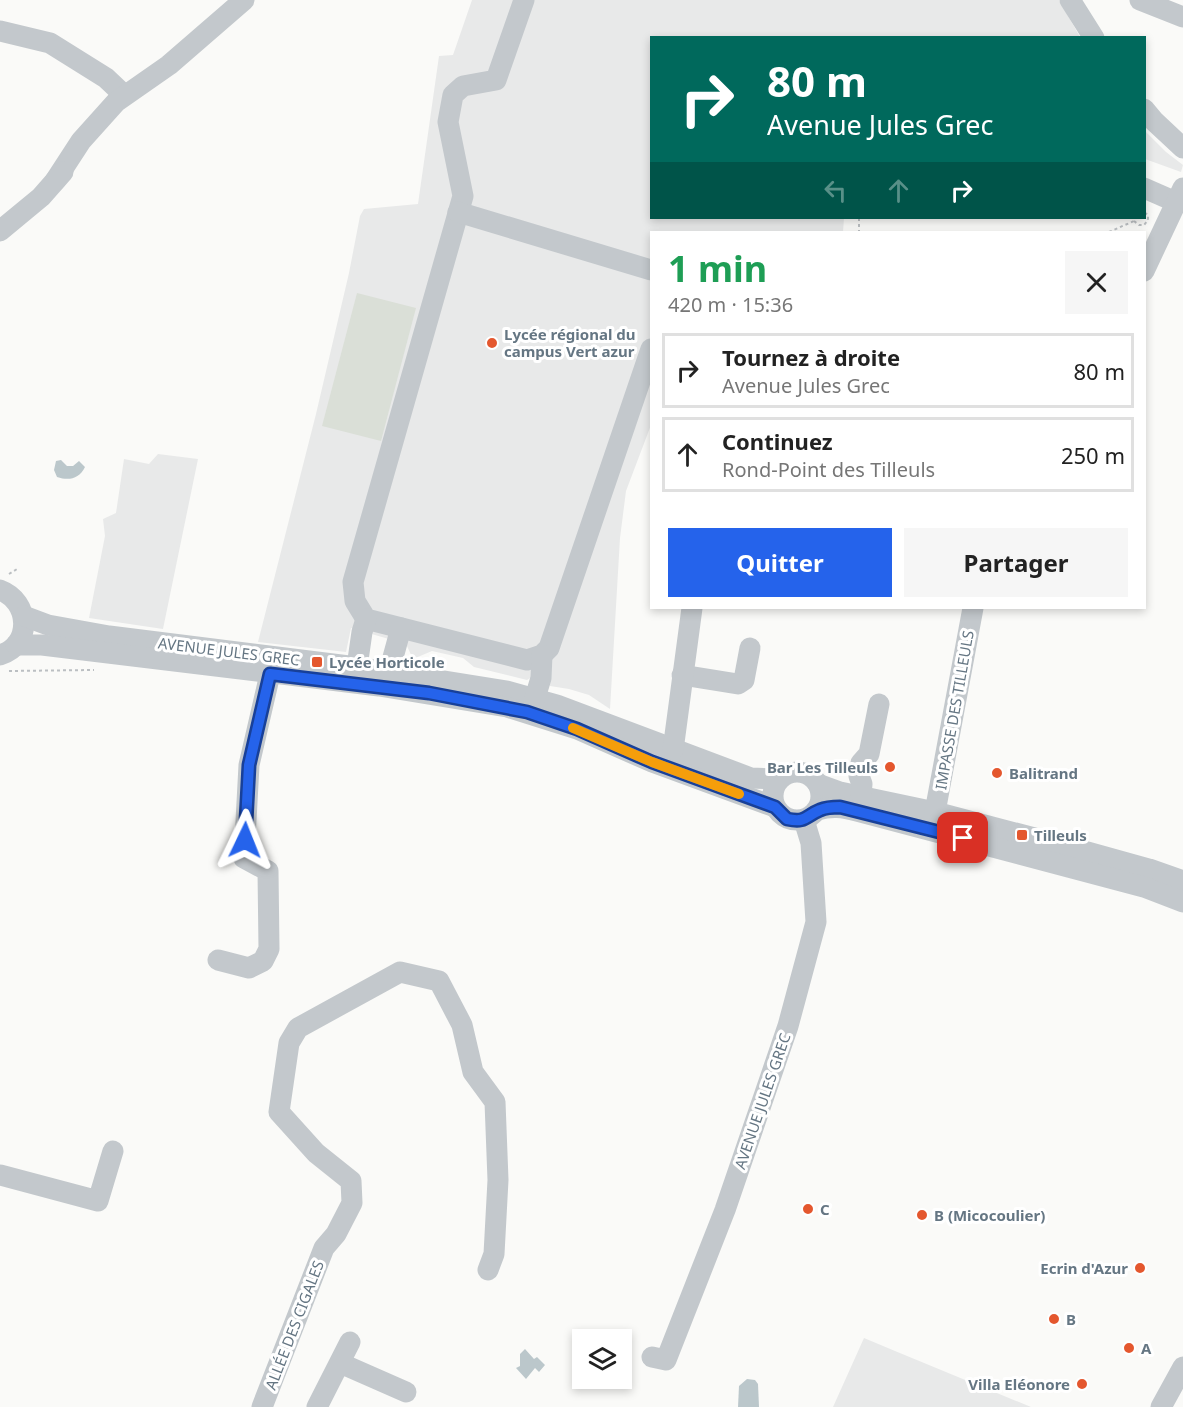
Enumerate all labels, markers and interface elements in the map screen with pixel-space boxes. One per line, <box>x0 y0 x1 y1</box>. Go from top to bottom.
text: 80 m <box>767 52 867 109</box>
icon: right <box>668 60 746 138</box>
text: Avenue Jules Grec <box>767 106 993 143</box>
icon: left <box>819 174 852 207</box>
icon: ahead <box>882 174 915 207</box>
icon: right <box>945 174 978 207</box>
text: 1 min <box>668 244 767 293</box>
button: close <box>1065 251 1128 314</box>
text: 420 m · 15:36 <box>668 291 793 318</box>
place label: Lycée régional du campus Vert azur <box>504 324 636 361</box>
marker: Lycée régional du campus Vert azur <box>485 336 499 350</box>
text: Tournez à droite <box>722 342 900 372</box>
icon: right <box>671 354 704 387</box>
text: 80 m <box>1074 356 1125 386</box>
text: Avenue Jules Grec <box>722 372 890 399</box>
text: Continuez <box>722 426 833 456</box>
icon: ahead <box>671 438 704 471</box>
text: 250 m <box>1061 440 1125 470</box>
text: Rond-Point des Tilleuls <box>722 456 935 483</box>
button: Quitter <box>668 528 892 597</box>
button: Partager <box>904 528 1128 597</box>
street label: IMPASSE DES TILLEULS <box>930 629 978 791</box>
street label: AVENUE JULES GREC <box>157 632 301 670</box>
place label: Lycée Horticole <box>329 652 445 672</box>
marker: Lycée Horticole <box>310 655 324 669</box>
place label: Bar Les Tilleuls <box>767 757 878 777</box>
marker: Bar Les Tilleuls <box>883 760 897 774</box>
place label: Balitrand <box>1009 763 1078 783</box>
marker: Balitrand <box>990 766 1004 780</box>
position arrow <box>213 808 277 872</box>
pin <box>937 812 988 863</box>
icon: arrive <box>946 821 979 854</box>
place label: Tilleuls <box>1034 825 1087 845</box>
marker: Tilleuls <box>1015 828 1029 842</box>
street label: AVENUE JULES GREC <box>729 1030 795 1172</box>
place label: C <box>820 1199 830 1219</box>
marker: C <box>801 1202 815 1216</box>
place label: B (Micocoulier) <box>934 1205 1045 1225</box>
marker: B (Micocoulier) <box>915 1208 929 1222</box>
street label: ALLÉE DES CIGALES <box>260 1258 328 1392</box>
place label: Ecrin d'Azur <box>1040 1258 1128 1278</box>
marker: Ecrin d'Azur <box>1133 1261 1147 1275</box>
place label: B <box>1066 1309 1076 1329</box>
marker: B <box>1047 1312 1061 1326</box>
map controls <box>572 1329 632 1389</box>
button: layers <box>572 1329 632 1389</box>
place label: A <box>1141 1338 1152 1358</box>
marker: A <box>1122 1341 1136 1355</box>
place label: Villa Eléonore <box>968 1374 1070 1394</box>
marker: Villa Eléonore <box>1075 1377 1089 1391</box>

